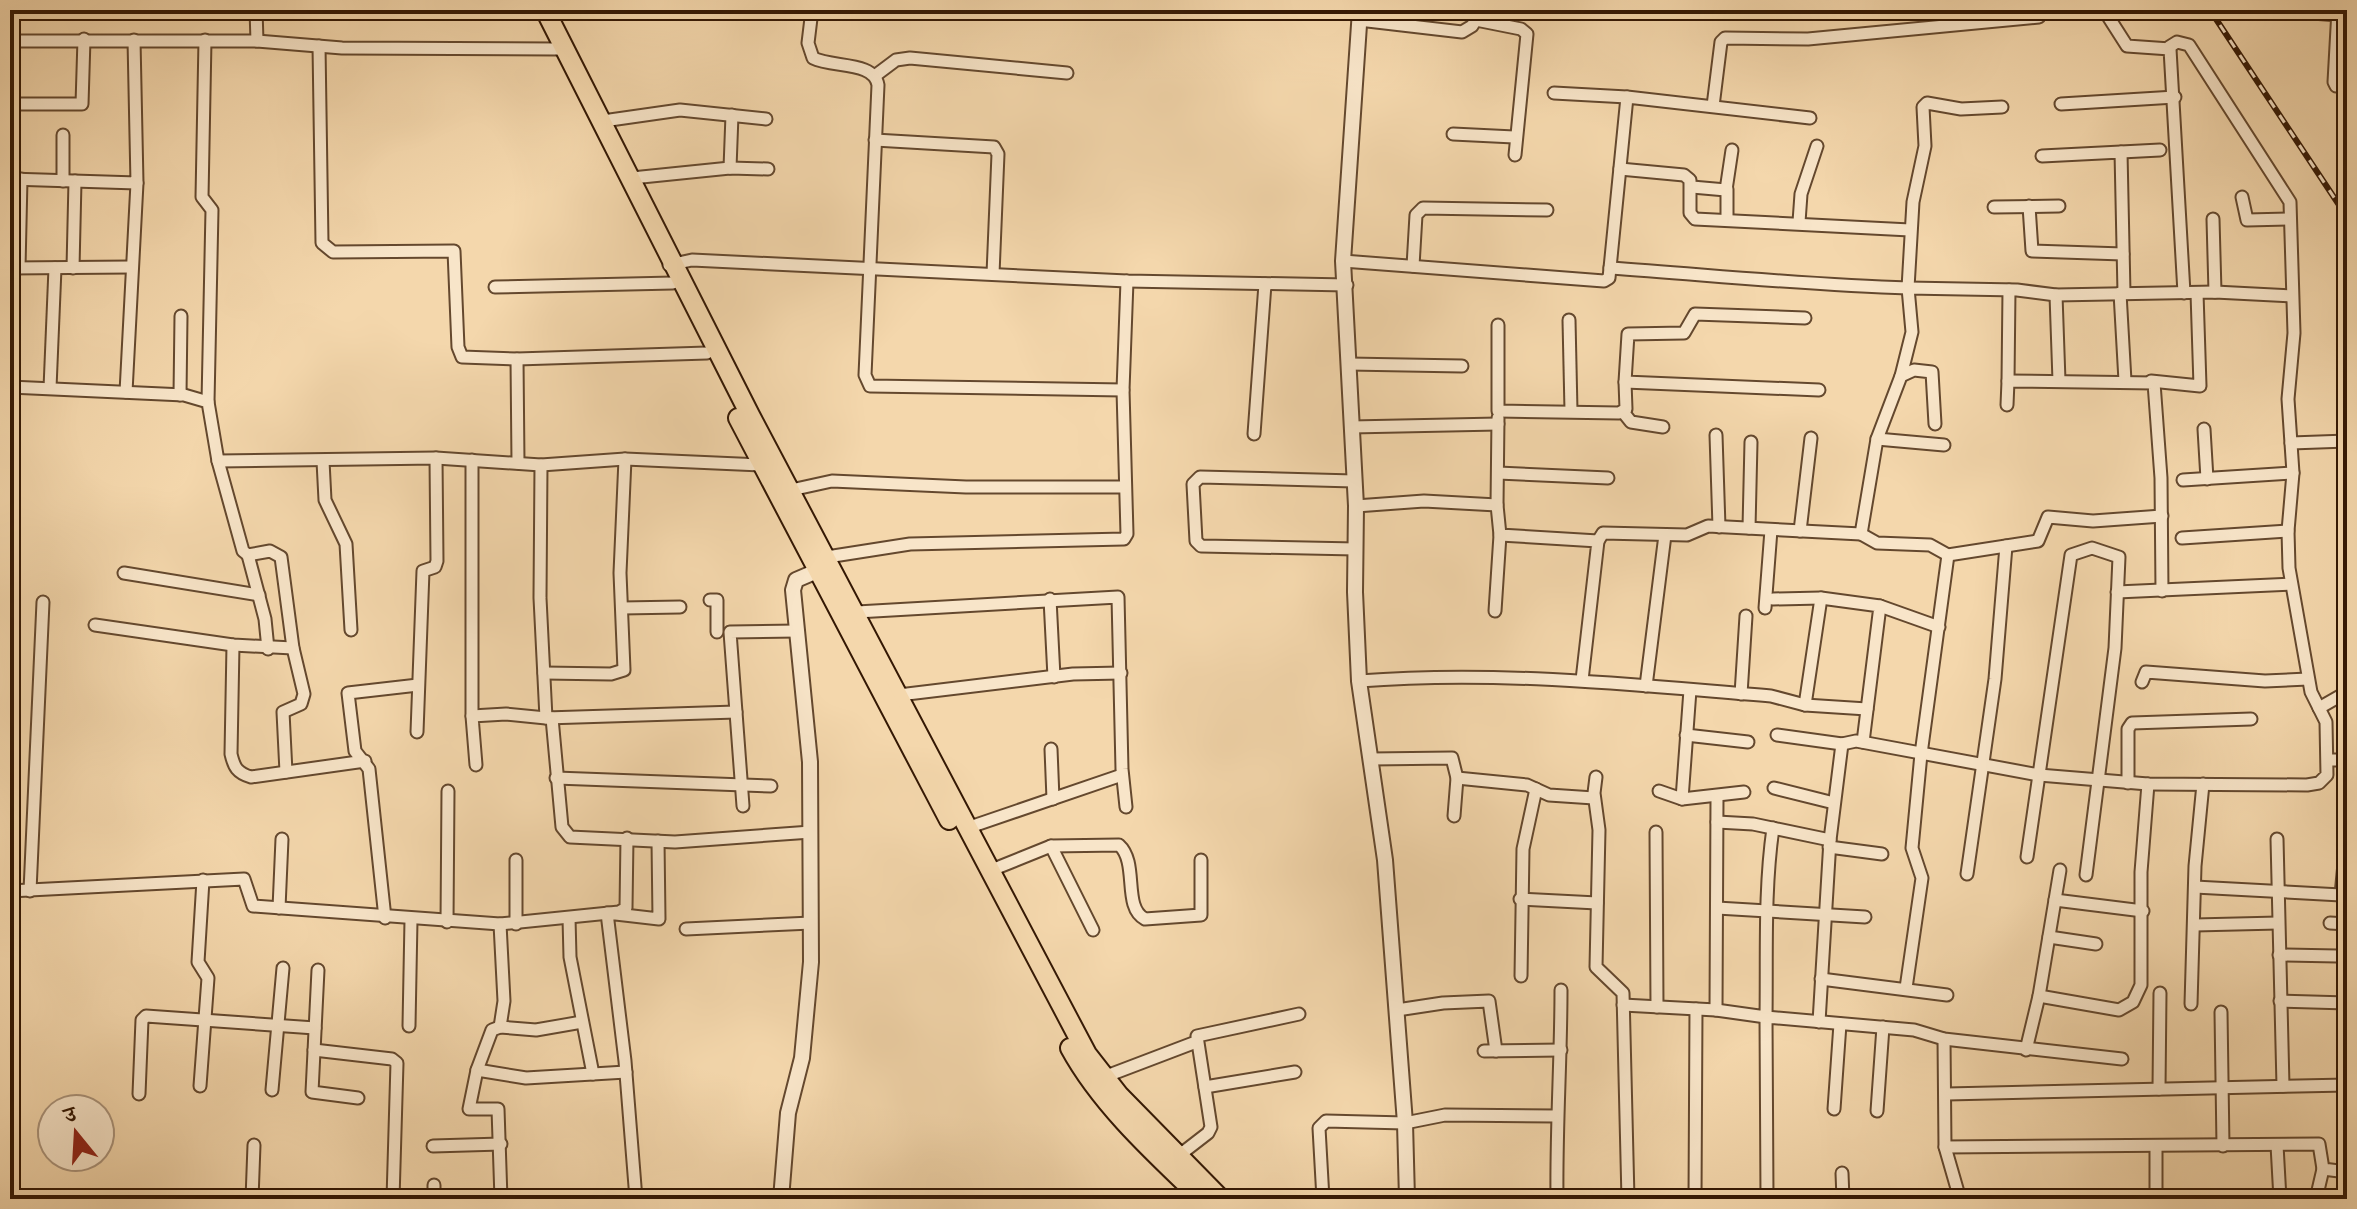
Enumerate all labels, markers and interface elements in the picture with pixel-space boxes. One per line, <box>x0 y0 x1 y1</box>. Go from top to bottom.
north arrow <box>36 1093 116 1173</box>
text: उ <box>59 1100 81 1130</box>

